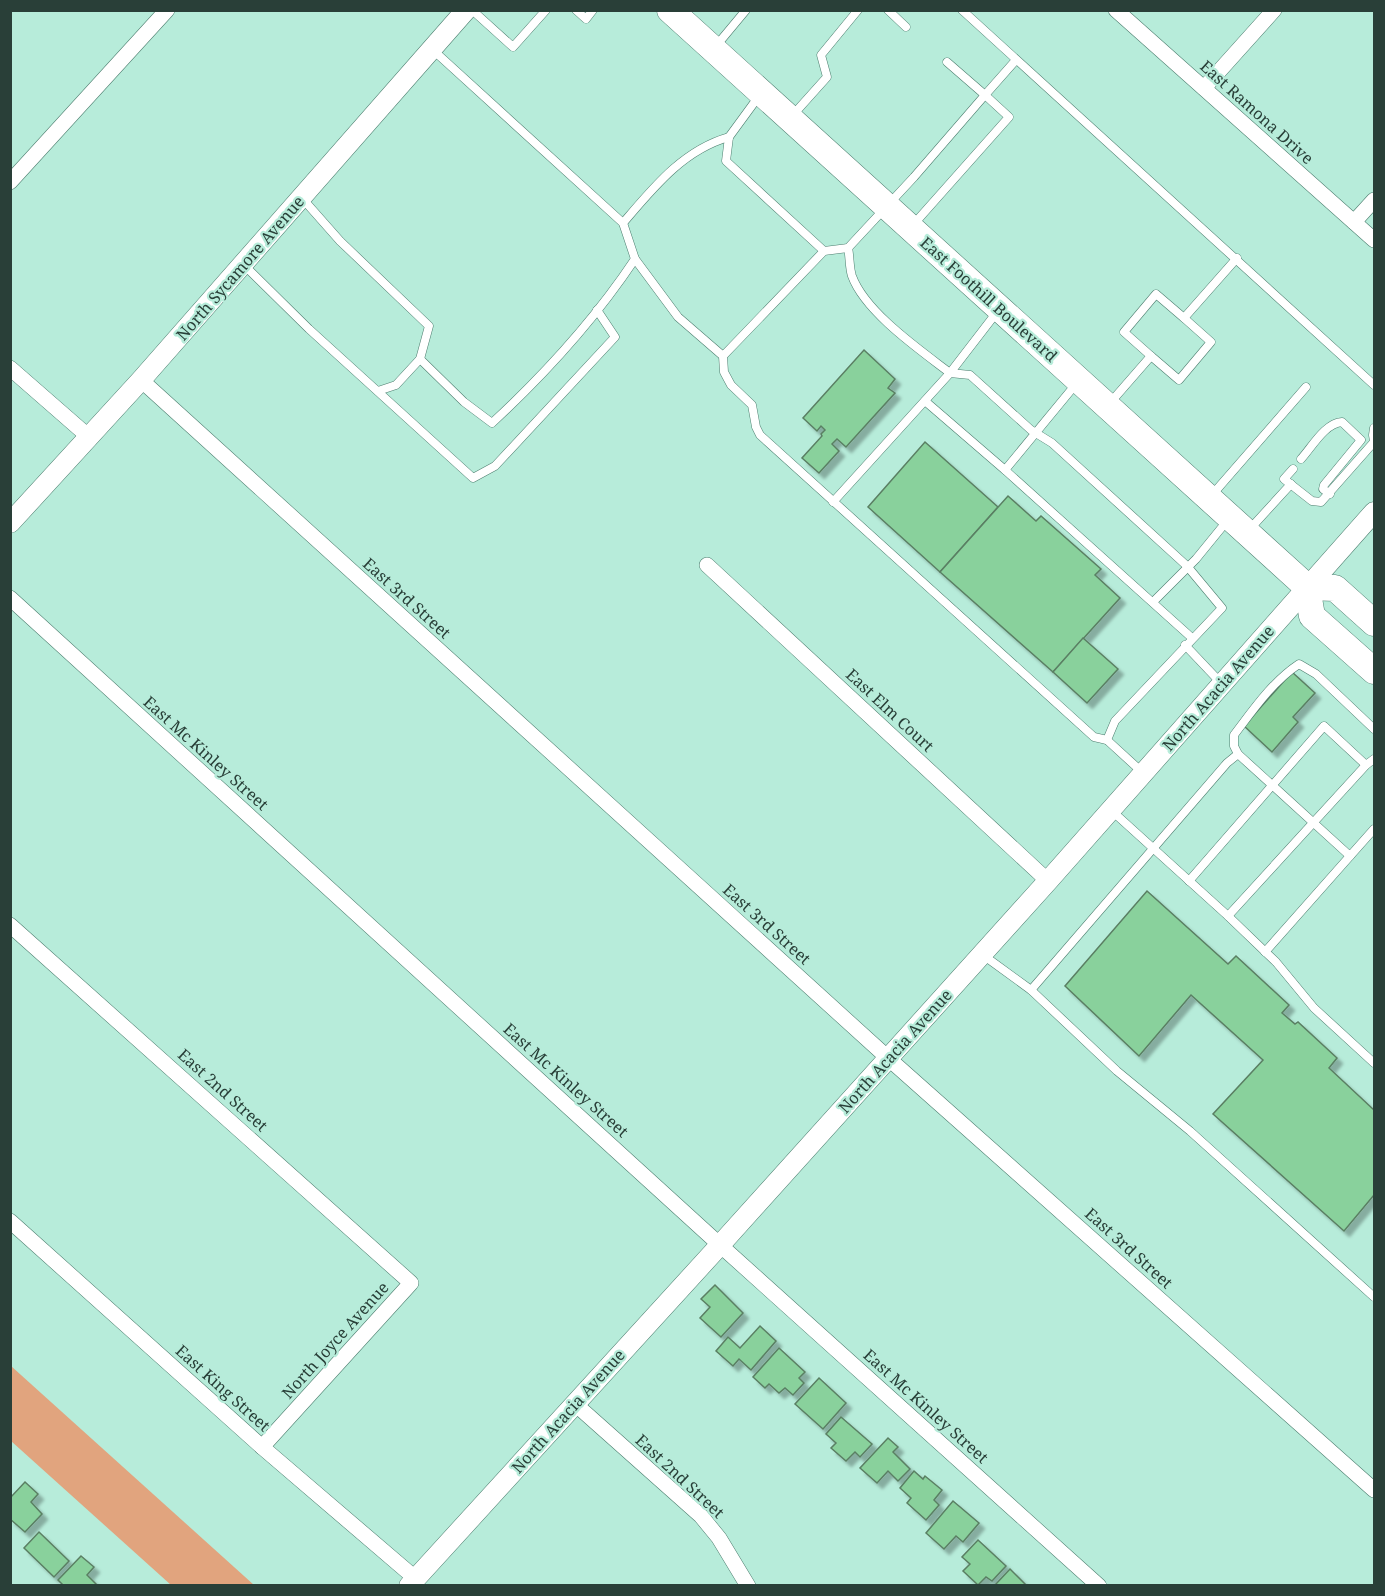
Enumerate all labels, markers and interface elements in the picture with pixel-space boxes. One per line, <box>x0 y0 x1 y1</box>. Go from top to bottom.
street label: East Ramona Drive <box>1196 55 1318 169</box>
street label: North Sycamore Avenue <box>171 191 309 345</box>
street label: East Foothill Boulevard <box>916 232 1062 367</box>
street label: East 3rd Street <box>358 553 456 644</box>
street label: North Acacia Avenue <box>1157 620 1279 756</box>
street label: East Elm Court <box>841 664 939 757</box>
street label: East Mc Kinley Street <box>139 691 273 815</box>
street label: East 3rd Street <box>718 879 816 970</box>
street label: North Acacia Avenue <box>833 984 957 1118</box>
street label: East Mc Kinley Street <box>499 1018 633 1142</box>
street label: East 2nd Street <box>173 1044 273 1137</box>
street label: East 3rd Street <box>1080 1203 1178 1294</box>
street label: North Joyce Avenue <box>277 1277 393 1403</box>
street label: East King Street <box>171 1340 275 1437</box>
street label: North Acacia Avenue <box>506 1344 630 1478</box>
street label: East Mc Kinley Street <box>859 1344 993 1468</box>
street label: East 2nd Street <box>631 1429 729 1523</box>

